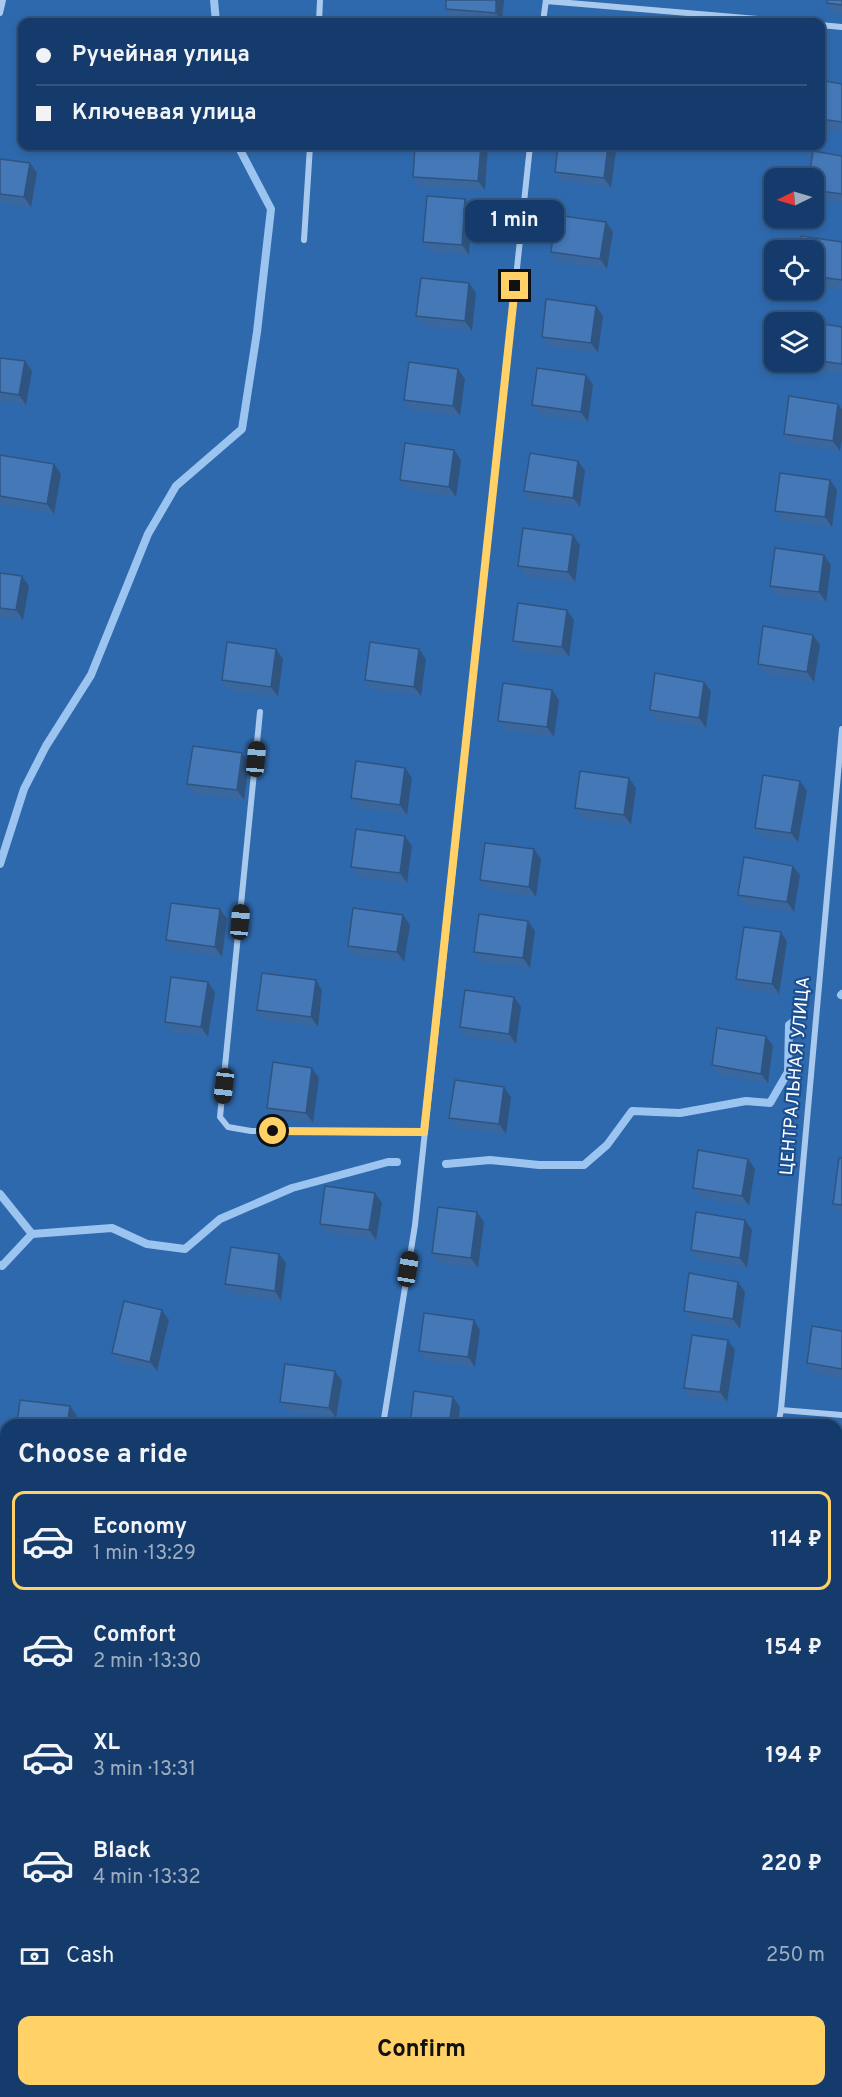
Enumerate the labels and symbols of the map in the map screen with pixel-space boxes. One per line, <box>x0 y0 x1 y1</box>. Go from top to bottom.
north arrow <box>764 168 824 228</box>
callout: 1 min <box>466 199 564 241</box>
route end <box>501 272 528 299</box>
car <box>245 740 267 778</box>
car <box>229 903 251 941</box>
street label: ЦЕНТРАЛЬНАЯ УЛИЦА <box>776 976 816 1176</box>
car <box>213 1067 235 1105</box>
route start <box>259 1117 286 1144</box>
car <box>396 1250 420 1288</box>

